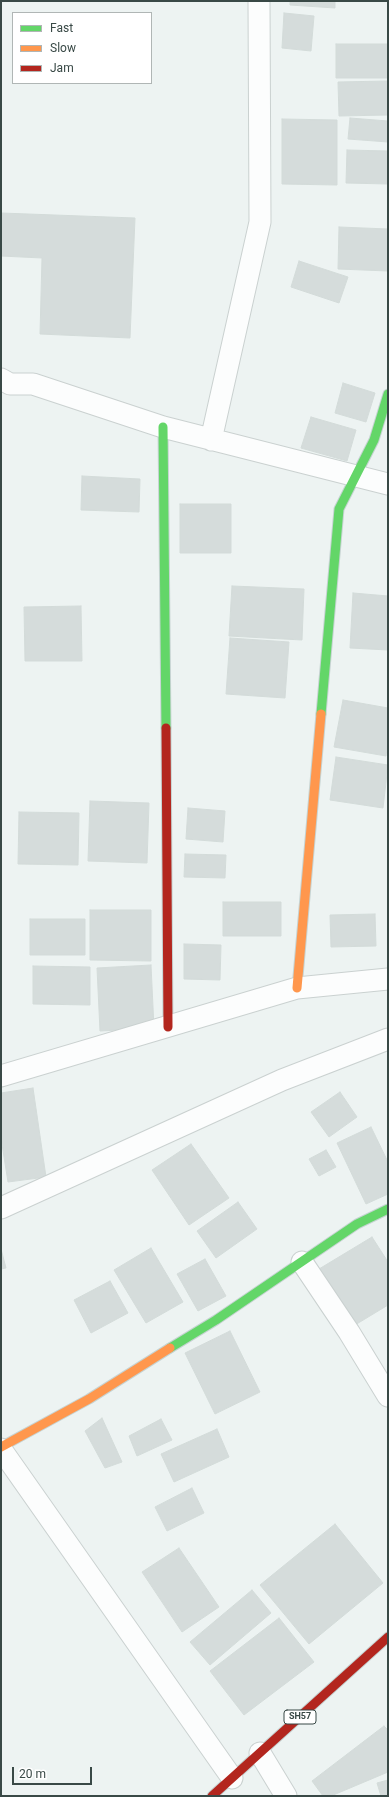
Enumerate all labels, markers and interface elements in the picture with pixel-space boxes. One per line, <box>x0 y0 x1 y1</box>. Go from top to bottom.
legend <box>12 12 152 84</box>
text: Fast <box>50 21 73 35</box>
text: Slow <box>50 41 76 55</box>
text: Jam <box>50 61 74 75</box>
road number: SH57 <box>284 1710 316 1724</box>
scale bar <box>14 1759 94 1785</box>
text: 20 m <box>19 1767 46 1781</box>

